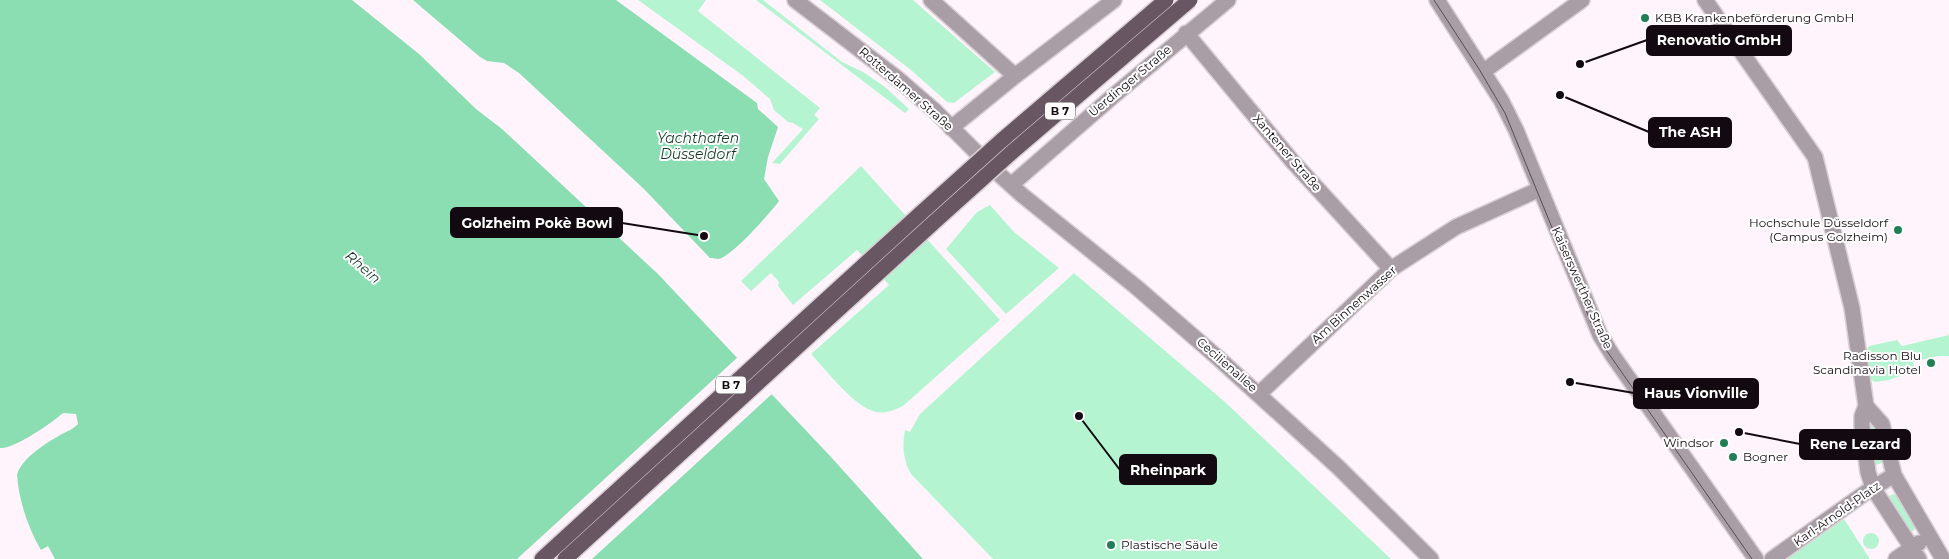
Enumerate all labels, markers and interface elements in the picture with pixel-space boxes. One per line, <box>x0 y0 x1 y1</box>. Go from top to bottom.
place label: KBB Krankenbeförderung GmbH <box>1655 10 1854 25</box>
marker: KBB Krankenbeförderung GmbH <box>1639 12 1651 24</box>
callout: Renovatio GmbH <box>1647 26 1791 55</box>
text: Renovatio GmbH <box>1657 31 1781 49</box>
street label: Uerdinger Straße <box>1085 42 1174 120</box>
street label: Rotterdamer Straße <box>856 44 956 133</box>
road number: B 7 <box>1045 102 1075 120</box>
street label: Xantener Straße <box>1250 111 1325 194</box>
callout: The ASH <box>1649 118 1731 147</box>
text: The ASH <box>1659 123 1721 141</box>
water label: Yachthafen Düsseldorf <box>657 129 739 163</box>
callout: Golzheim Pokè Bowl <box>451 208 622 237</box>
text: Golzheim Pokè Bowl <box>461 214 613 232</box>
place label: Hochschule Düsseldorf (Campus Golzheim) <box>1749 215 1889 244</box>
street label: Kaiserswerther Straße <box>1549 224 1616 351</box>
marker: Hochschule Düsseldorf (Campus Golzheim) <box>1892 224 1904 236</box>
water label: Rhein <box>342 247 384 287</box>
street label: Am Binnenwasser <box>1308 262 1399 347</box>
street label: Cecilienallee <box>1194 334 1261 395</box>
place label: Radisson Blu Scandinavia Hotel <box>1813 348 1921 377</box>
marker: Radisson Blu Scandinavia Hotel <box>1925 357 1937 369</box>
road number: B 7 <box>716 376 746 394</box>
callout: Haus Vionville <box>1634 379 1758 408</box>
text: Haus Vionville <box>1644 384 1748 402</box>
callout: Rene Lezard <box>1800 430 1910 459</box>
place label: Windsor <box>1663 435 1714 450</box>
text: Rene Lezard <box>1810 435 1900 453</box>
marker: Windsor <box>1718 437 1730 449</box>
place label: Bogner <box>1743 449 1788 464</box>
marker: Bogner <box>1727 451 1739 463</box>
callout: Rheinpark <box>1120 455 1216 484</box>
text: Rheinpark <box>1130 461 1207 479</box>
street label: Karl-Arnold-Platz <box>1790 478 1883 549</box>
place label: Plastische Säule <box>1121 537 1218 552</box>
marker: Plastische Säule <box>1105 539 1117 551</box>

